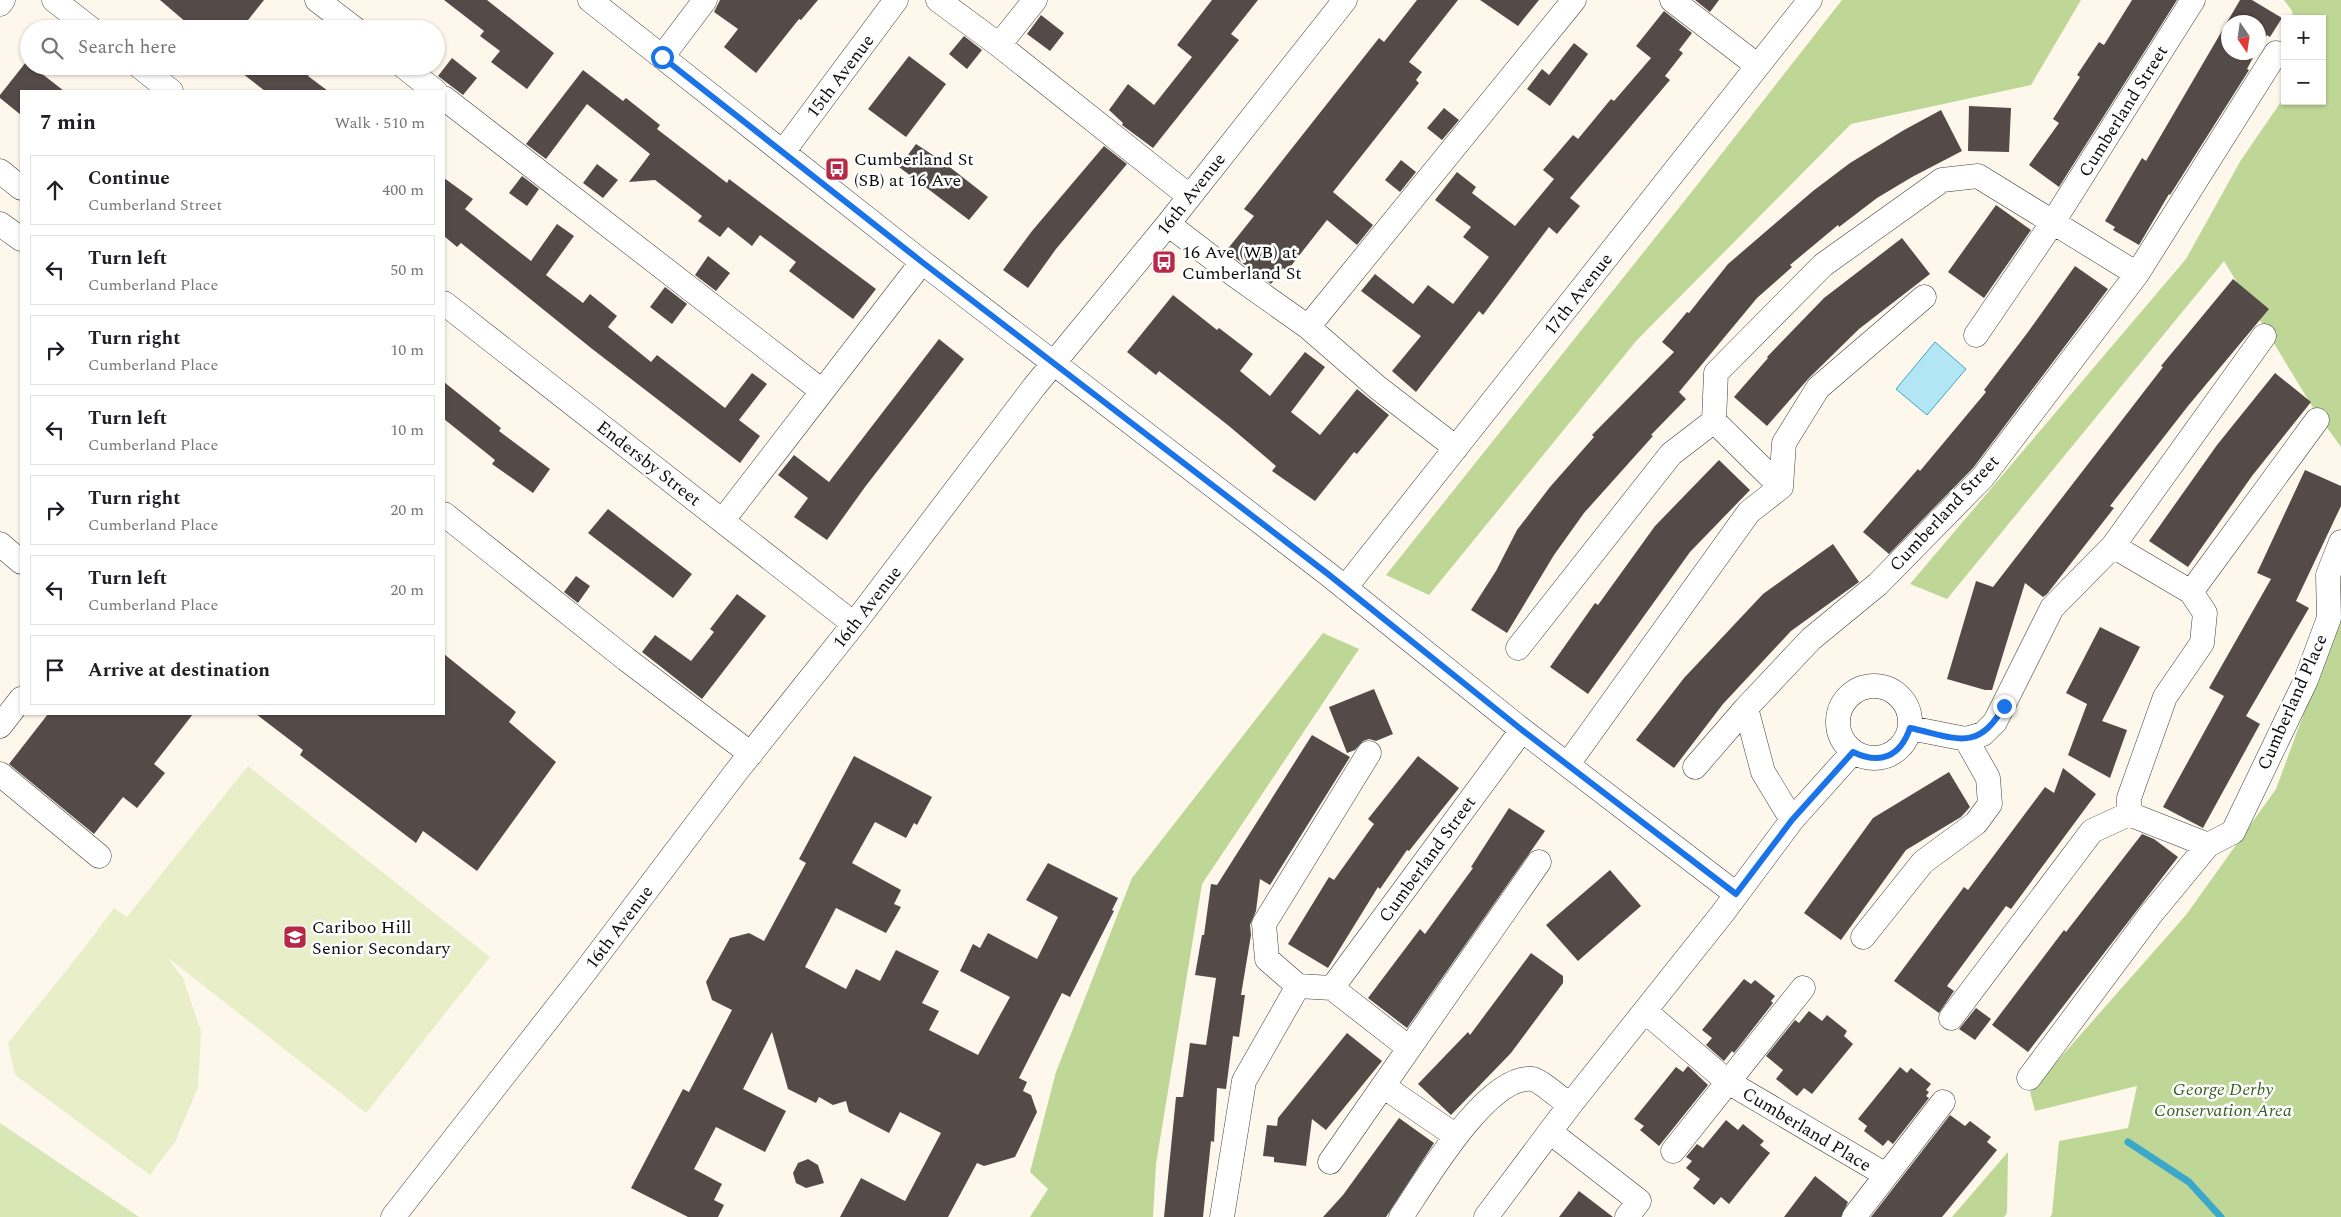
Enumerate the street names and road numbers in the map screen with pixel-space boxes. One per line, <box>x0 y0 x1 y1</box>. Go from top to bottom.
street label: 15th Avenue <box>800 29 881 124</box>
street label: Cumberland Street <box>2072 40 2175 182</box>
street label: 16th Avenue <box>1150 147 1232 242</box>
street label: 17th Avenue <box>1537 247 1619 342</box>
street label: Endersby Street <box>591 414 707 513</box>
street label: Cumberland Street <box>1883 449 2006 578</box>
street label: 16th Avenue <box>826 560 908 655</box>
street label: Cumberland Place <box>2250 630 2335 775</box>
street label: Cumberland Street <box>1372 790 1483 928</box>
street label: 16th Avenue <box>579 880 660 975</box>
street label: Cumberland Place <box>1737 1080 1877 1179</box>

